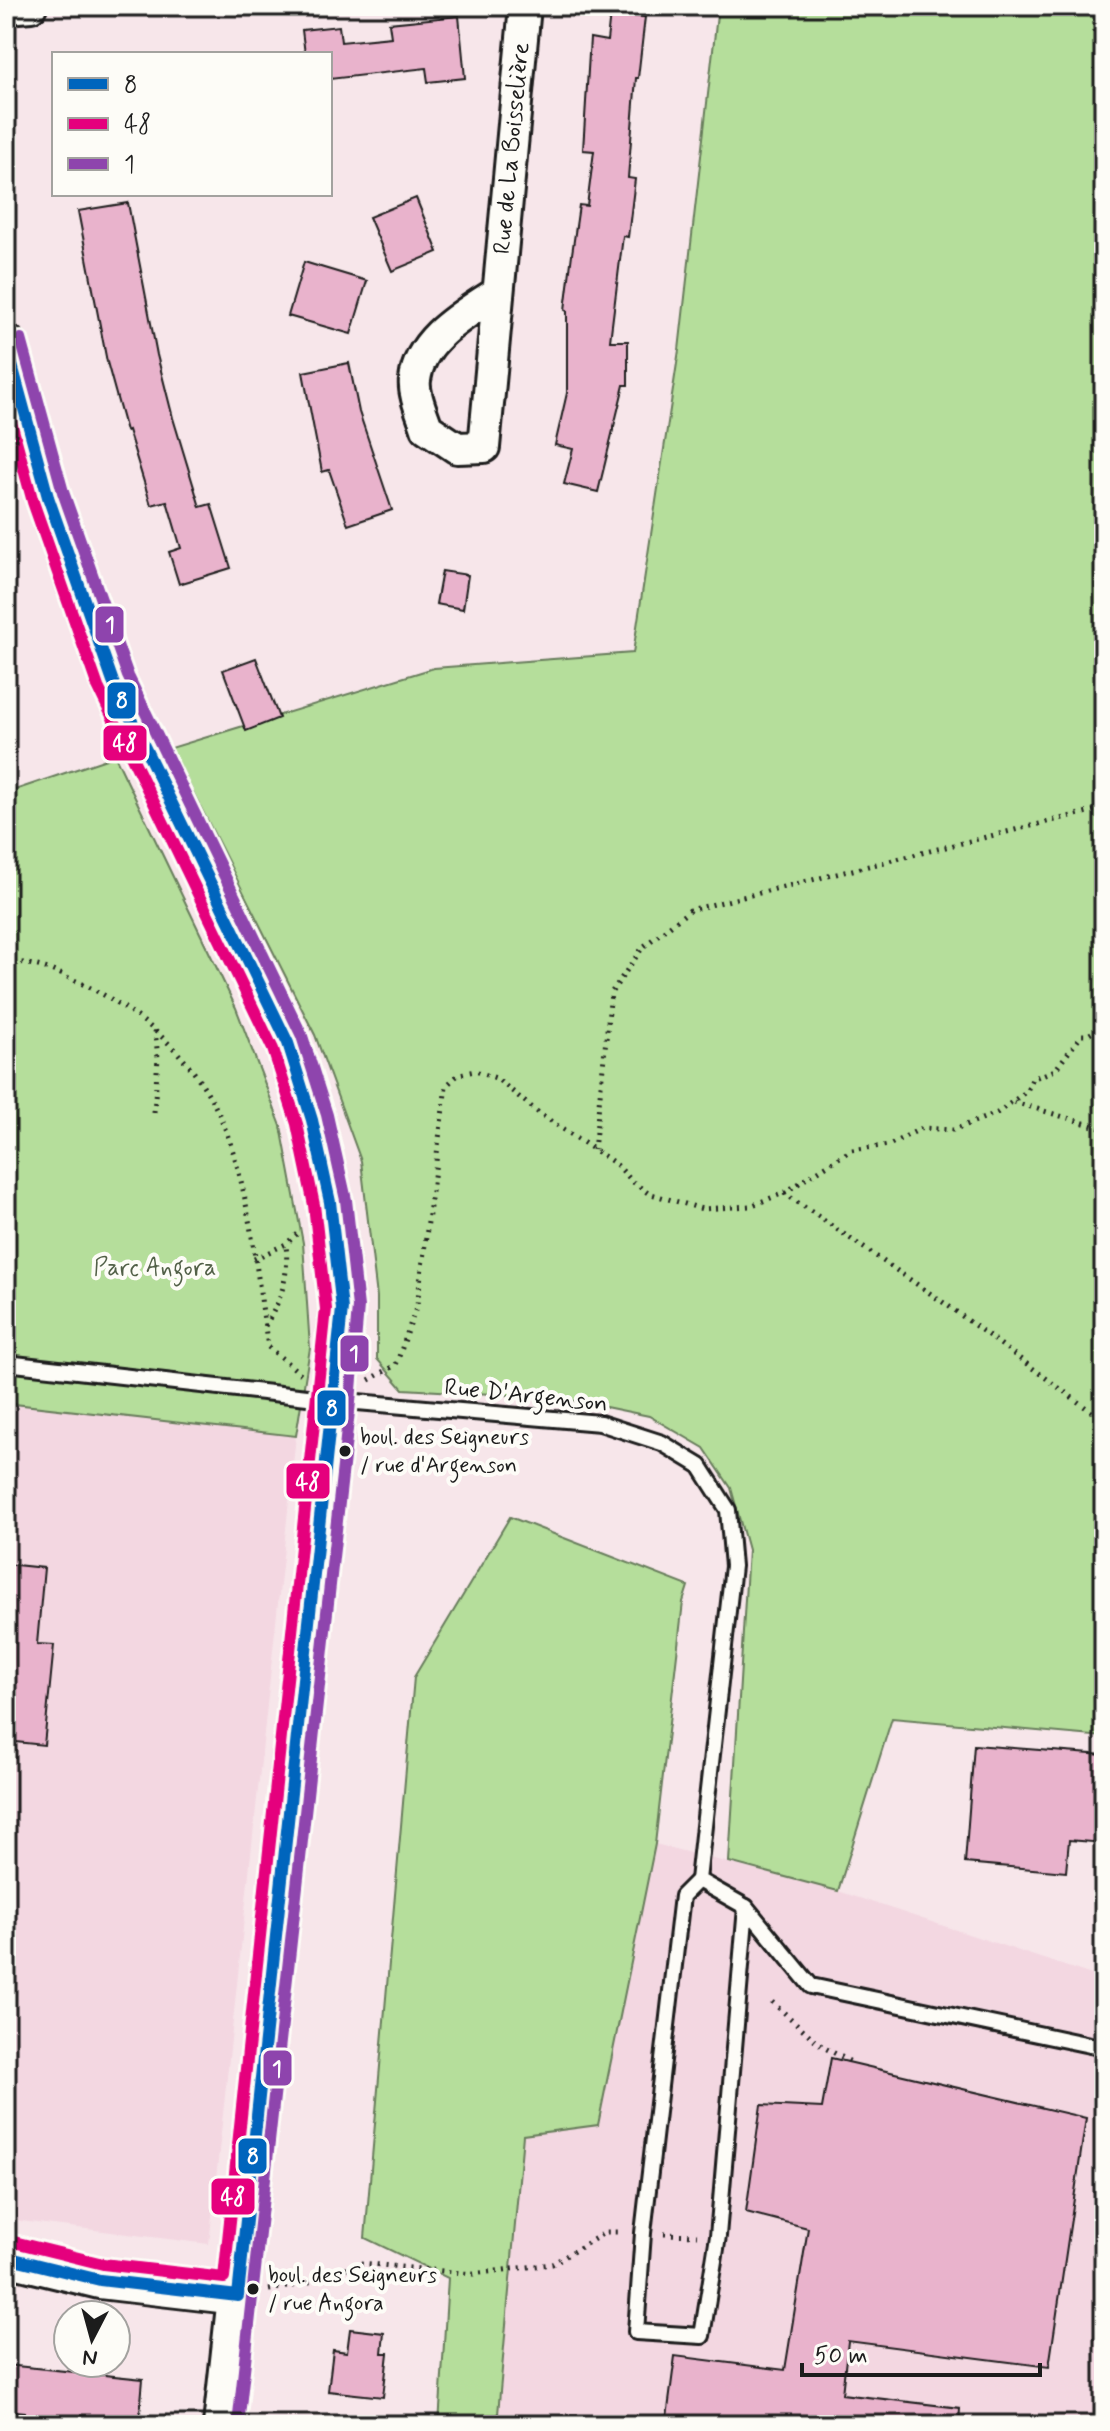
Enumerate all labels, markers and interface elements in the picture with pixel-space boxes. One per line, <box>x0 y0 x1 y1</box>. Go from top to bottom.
street label: Rue de La Boisselière <box>486 41 537 256</box>
legend <box>52 52 332 196</box>
text: 8 <box>124 70 138 101</box>
text: 48 <box>124 110 151 141</box>
text: 1 <box>124 150 135 181</box>
line badge: 1 <box>94 605 125 644</box>
text: 1 <box>105 612 115 640</box>
line badge: 8 <box>106 681 137 720</box>
text: 8 <box>116 688 128 716</box>
line badge: 48 <box>102 724 148 762</box>
text: 48 <box>113 730 137 758</box>
park label: Parc Angora <box>94 1253 216 1287</box>
line badge: 1 <box>339 1334 370 1373</box>
text: 1 <box>349 1341 359 1369</box>
street label: Rue D'Argenson <box>443 1372 609 1423</box>
line badge: 8 <box>316 1389 347 1427</box>
text: 8 <box>326 1396 338 1424</box>
place label: boul. des Seigneurs / rue d'Argenson <box>360 1424 529 1483</box>
marker: boul. des Seigneurs / rue d'Argenson <box>337 1443 353 1459</box>
line badge: 48 <box>285 1462 331 1500</box>
text: 48 <box>296 1469 320 1497</box>
line badge: 1 <box>262 2049 293 2087</box>
text: 1 <box>272 2056 282 2084</box>
line badge: 8 <box>237 2137 268 2175</box>
text: 8 <box>247 2144 259 2172</box>
line badge: 48 <box>210 2177 256 2216</box>
text: 48 <box>221 2184 245 2212</box>
place label: boul. des Seigneurs / rue Angora <box>268 2262 437 2321</box>
marker: boul. des Seigneurs / rue Angora <box>245 2281 261 2297</box>
north arrow <box>52 2299 132 2379</box>
scale bar <box>802 2327 1040 2377</box>
text: 50 m <box>814 2341 868 2372</box>
text: N <box>81 2342 99 2372</box>

